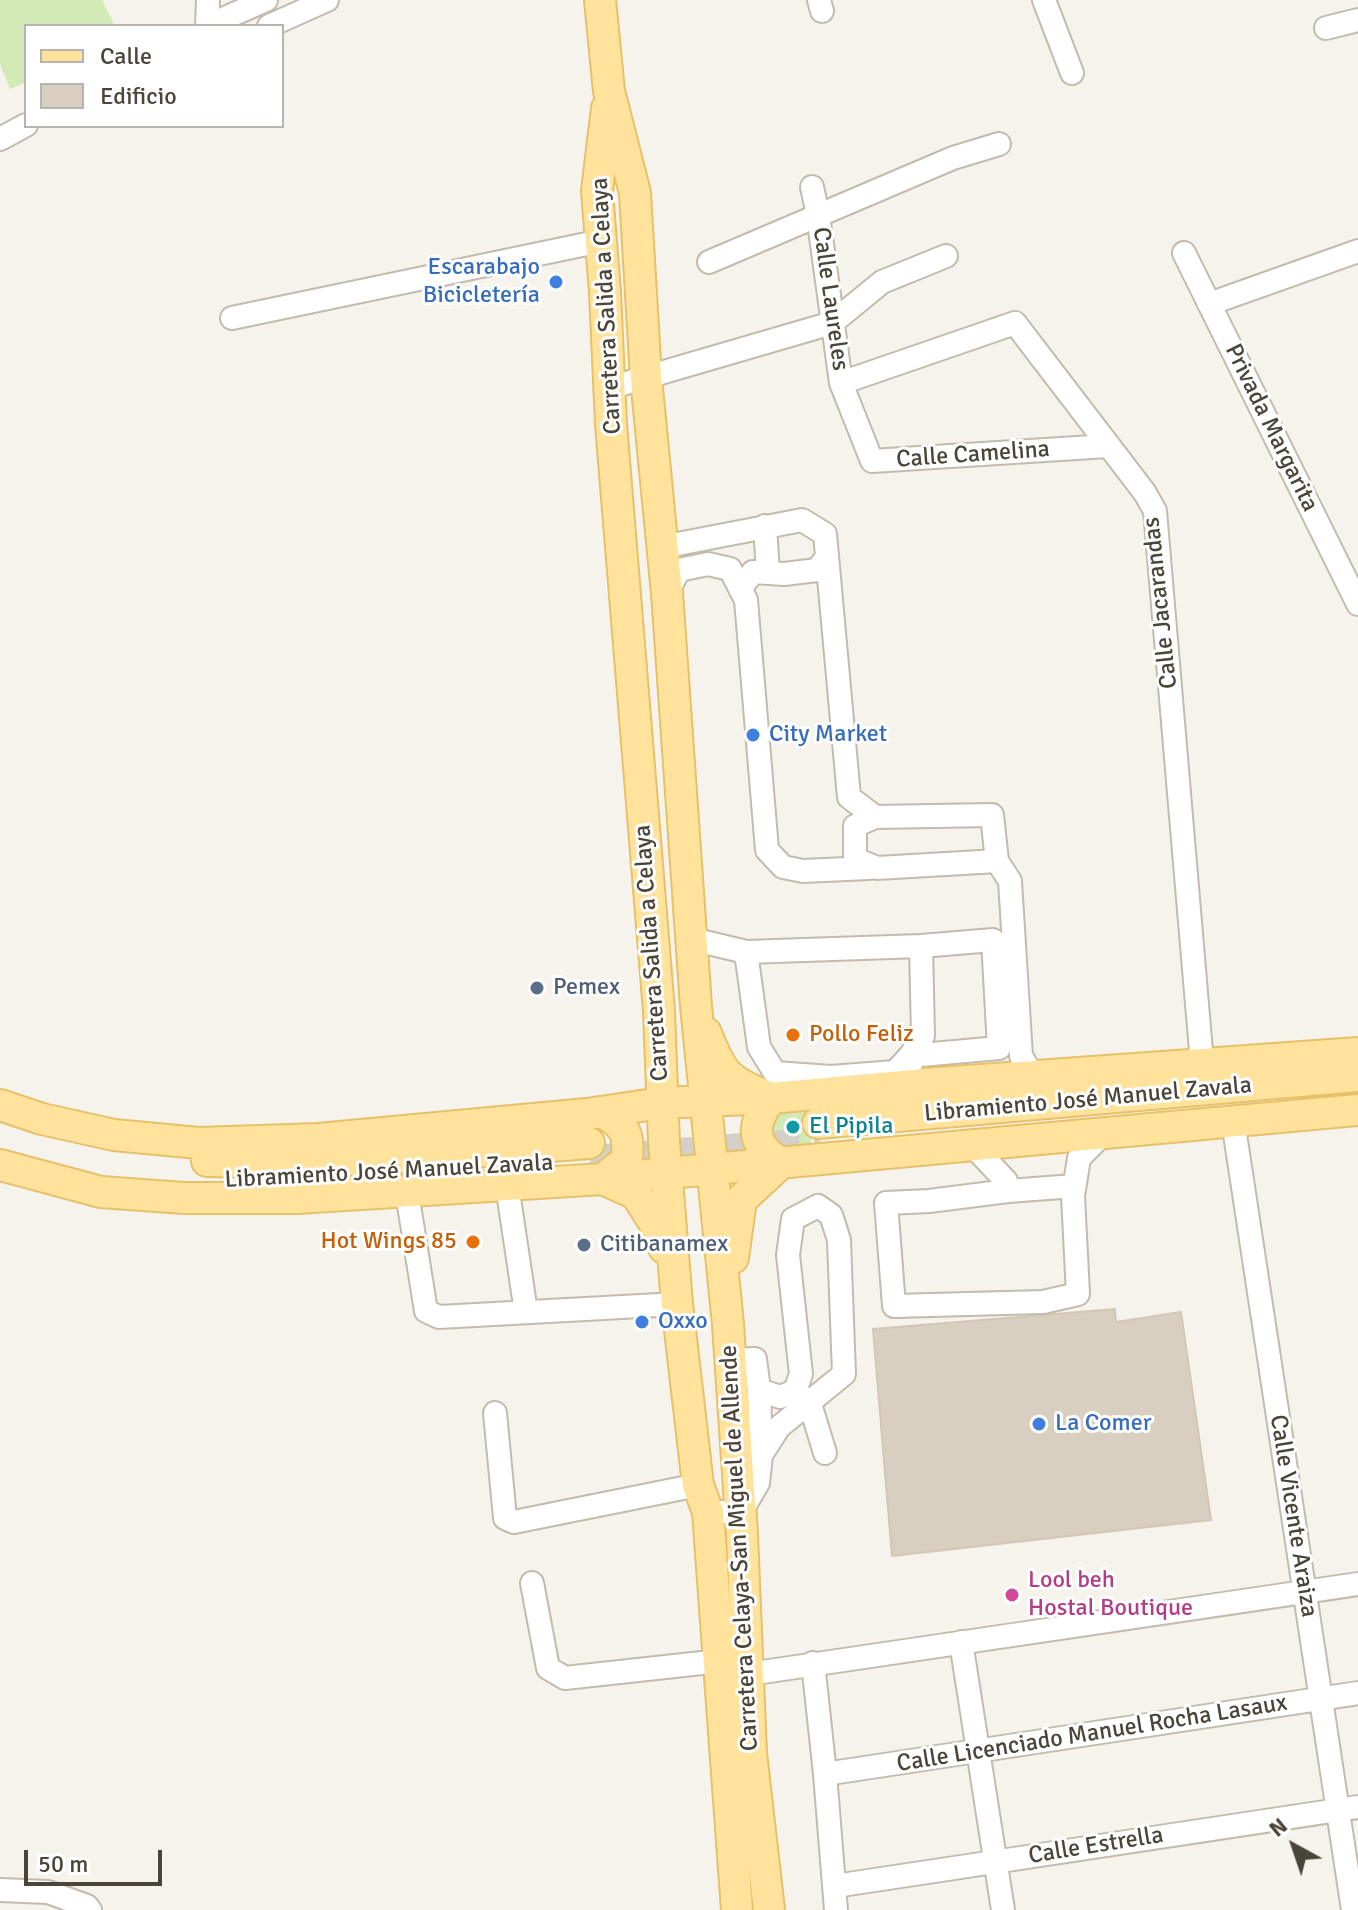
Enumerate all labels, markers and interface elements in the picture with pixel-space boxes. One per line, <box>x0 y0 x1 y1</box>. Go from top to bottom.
legend <box>24 24 284 128</box>
text: Calle <box>100 41 152 71</box>
text: Edificio <box>100 81 177 111</box>
street label: Carretera Salida a Celaya <box>586 177 628 435</box>
street label: Calle Laureles <box>806 225 854 373</box>
place label: Escarabajo Bicicletería <box>423 254 540 310</box>
marker: Escarabajo Bicicletería <box>547 273 565 291</box>
street label: Privada Margarita <box>1218 339 1324 517</box>
street label: Calle Camelina <box>895 435 1051 475</box>
street label: Calle Jacarandas <box>1138 516 1184 690</box>
place label: City Market <box>769 721 887 749</box>
marker: City Market <box>744 726 762 744</box>
street label: Carretera Salida a Celaya <box>629 824 675 1082</box>
place label: Pemex <box>553 974 620 1002</box>
marker: Pemex <box>528 979 546 997</box>
place label: Pollo Feliz <box>809 1021 914 1049</box>
marker: Pollo Feliz <box>784 1026 802 1044</box>
street label: Libramiento José Manuel Zavala <box>923 1071 1253 1129</box>
place label: El Pipila <box>809 1113 894 1141</box>
marker: El Pipila <box>784 1118 802 1136</box>
street label: Libramiento José Manuel Zavala <box>224 1149 554 1195</box>
place label: Hot Wings 85 <box>321 1228 457 1256</box>
place label: Citibanamex <box>600 1231 728 1259</box>
marker: Hot Wings 85 <box>464 1233 482 1251</box>
marker: Citibanamex <box>575 1236 593 1254</box>
place label: Oxxo <box>658 1308 708 1336</box>
marker: Oxxo <box>633 1313 651 1331</box>
street label: Carretera Celaya-San Miguel de Allende <box>715 1344 765 1752</box>
place label: La Comer <box>1055 1410 1152 1438</box>
street label: Calle Vicente Araiza <box>1263 1413 1323 1619</box>
marker: La Comer <box>1030 1415 1048 1433</box>
place label: Lool beh Hostal Boutique <box>1028 1567 1193 1623</box>
marker: Lool beh Hostal Boutique <box>1003 1586 1021 1604</box>
street label: Calle Licenciado Manuel Rocha Lasaux <box>895 1689 1289 1779</box>
north arrow <box>1254 1806 1334 1886</box>
text: N <box>1264 1812 1293 1842</box>
street label: Calle Estrella <box>1026 1821 1166 1871</box>
scale bar <box>28 1834 166 1884</box>
text: 50 m <box>38 1849 88 1879</box>

